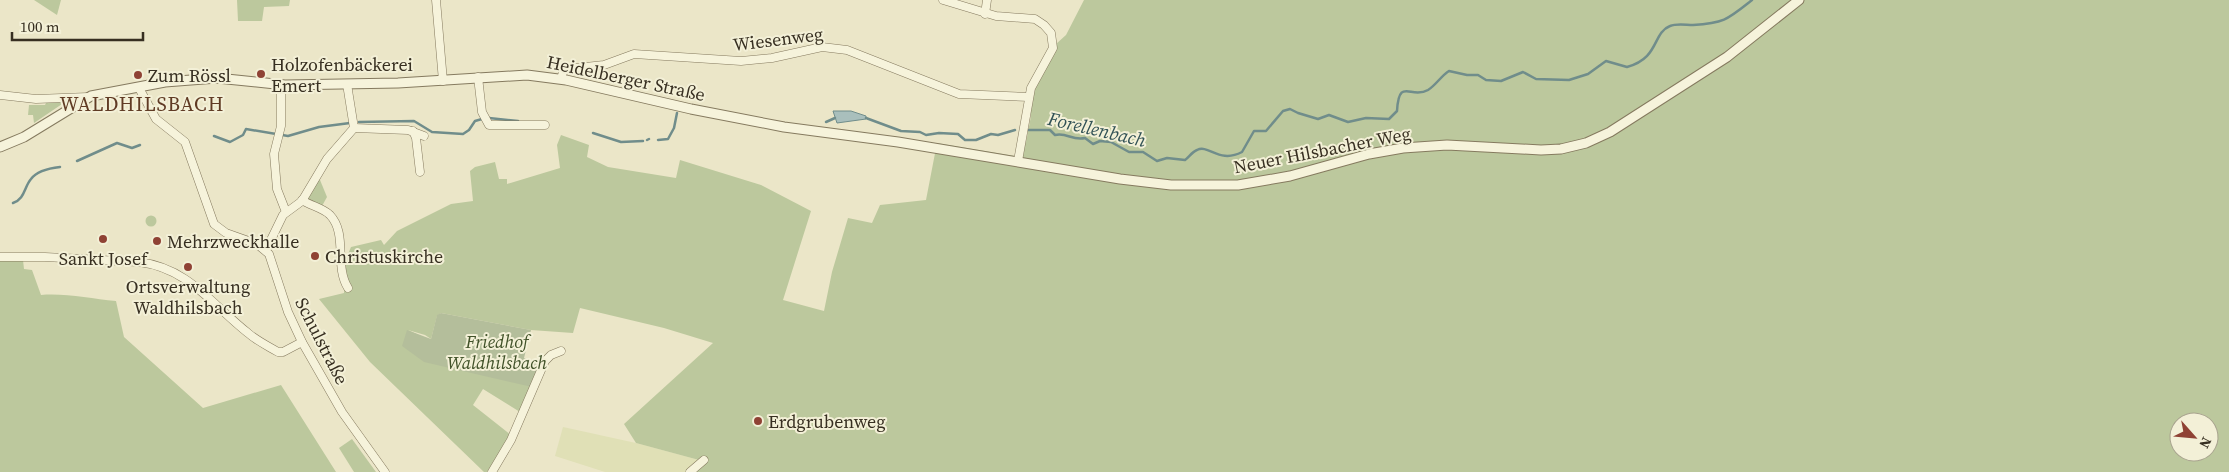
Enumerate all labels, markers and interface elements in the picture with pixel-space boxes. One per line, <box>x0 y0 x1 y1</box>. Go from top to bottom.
scale bar <box>12 10 144 42</box>
text: 100 m <box>20 16 60 37</box>
street label: Wiesenweg <box>731 21 825 57</box>
street label: Heidelberger Straße <box>544 49 708 107</box>
place label: Holzofenbäckerei Emert <box>271 52 413 98</box>
place label: Zum Rössl <box>148 63 231 88</box>
marker: Holzofenbäckerei Emert <box>255 68 267 80</box>
marker: Zum Rössl <box>132 69 144 81</box>
district label: WALDHILSBACH <box>60 90 224 118</box>
water label: Forellenbach <box>1044 105 1149 153</box>
street label: Neuer Hilsbacher Weg <box>1231 121 1413 179</box>
place label: Mehrzweckhalle <box>167 229 299 254</box>
marker: Sankt Josef <box>97 233 109 245</box>
marker: Mehrzweckhalle <box>151 235 163 247</box>
place label: Christuskirche <box>325 244 443 269</box>
place label: Sankt Josef <box>59 246 149 271</box>
marker: Christuskirche <box>309 250 321 262</box>
marker: Ortsverwaltung Waldhilsbach <box>182 261 194 273</box>
place label: Ortsverwaltung Waldhilsbach <box>126 274 250 320</box>
street label: Schulstraße <box>289 293 355 389</box>
park label: Friedhof Waldhilsbach <box>447 329 547 375</box>
place label: Erdgrubenweg <box>768 409 886 434</box>
north arrow <box>2169 412 2219 462</box>
marker: Erdgrubenweg <box>752 415 764 427</box>
text: N <box>2194 434 2217 452</box>

